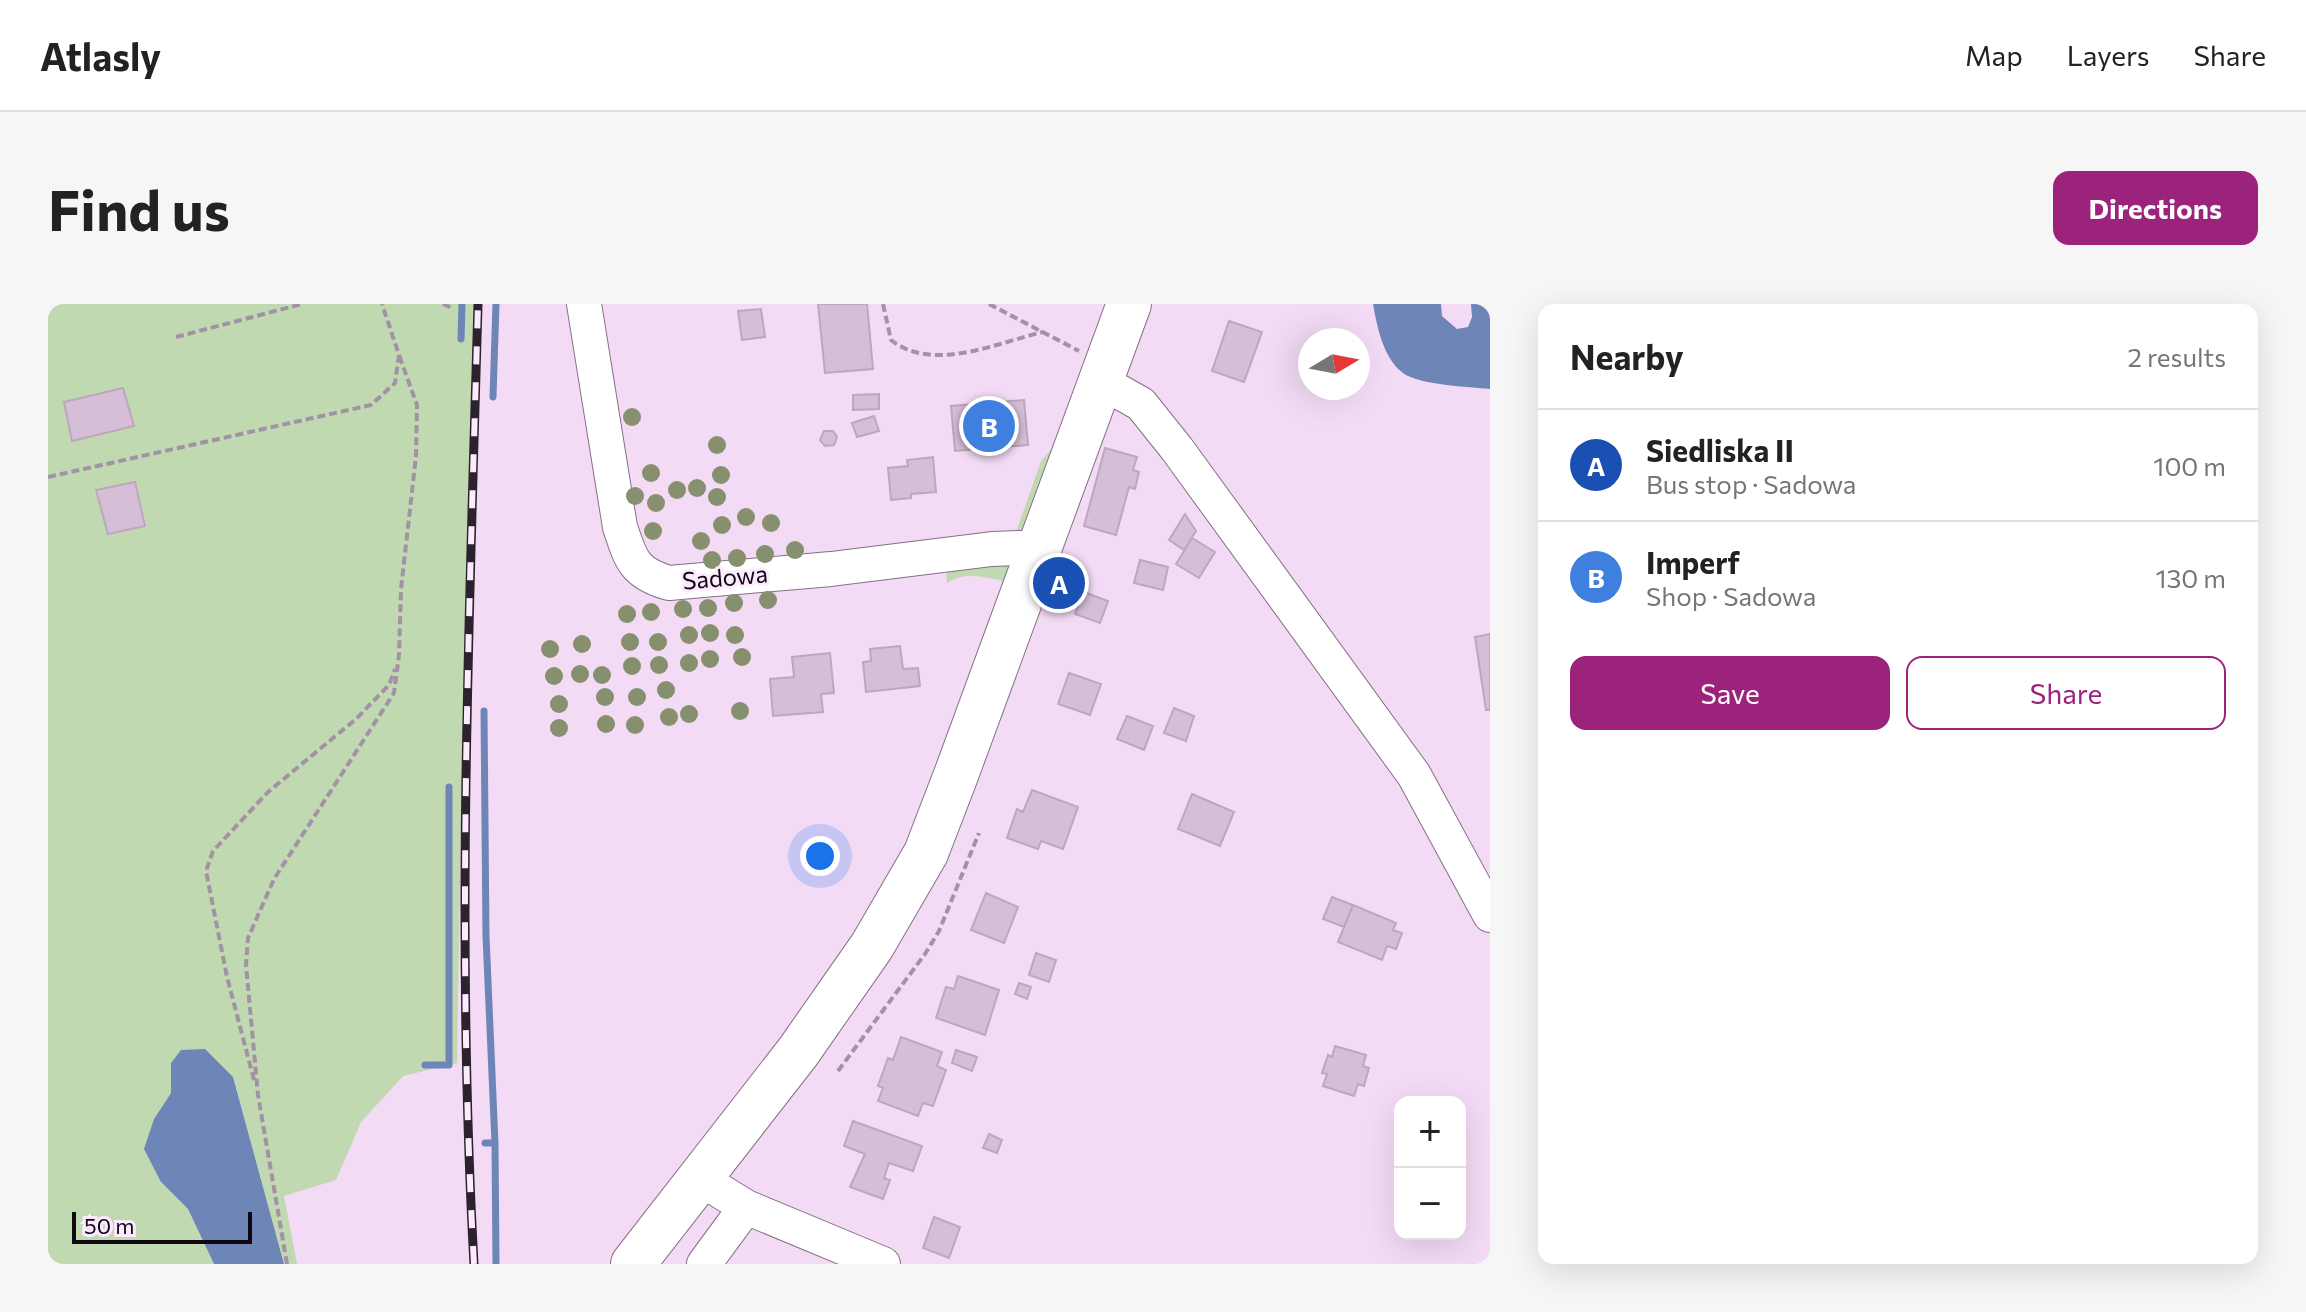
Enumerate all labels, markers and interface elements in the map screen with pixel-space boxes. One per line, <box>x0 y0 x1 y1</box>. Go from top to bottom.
text: Atlasly <box>40 32 161 79</box>
text: Map <box>1965 38 2023 72</box>
text: Layers <box>2067 38 2149 72</box>
text: Share <box>2193 38 2266 72</box>
button: Directions <box>2053 171 2258 245</box>
text: Find us <box>48 174 230 243</box>
north arrow <box>1298 328 1370 400</box>
text: Nearby <box>1570 335 1684 377</box>
text: 2 results <box>2128 341 2226 372</box>
pin: B <box>963 396 1015 456</box>
text: Siedliska II <box>1646 431 1794 468</box>
text: A <box>1587 450 1605 481</box>
text: 100 m <box>2153 450 2226 481</box>
text: Bus stop · Sadowa <box>1646 468 1856 499</box>
text: Imperf <box>1646 543 1740 580</box>
pin: A <box>1033 553 1085 613</box>
street label: Sadowa <box>681 558 769 595</box>
text: B <box>1587 562 1605 593</box>
text: 130 m <box>2155 562 2226 593</box>
text: Shop · Sadowa <box>1646 580 1816 611</box>
button: Save <box>1570 656 1890 730</box>
button: Share <box>1906 656 2226 730</box>
your location <box>800 836 840 876</box>
map controls <box>1394 1096 1466 1240</box>
button: + <box>1394 1096 1466 1168</box>
button: − <box>1394 1168 1466 1240</box>
scale bar <box>72 1208 252 1244</box>
text: 50 m <box>84 1212 134 1239</box>

